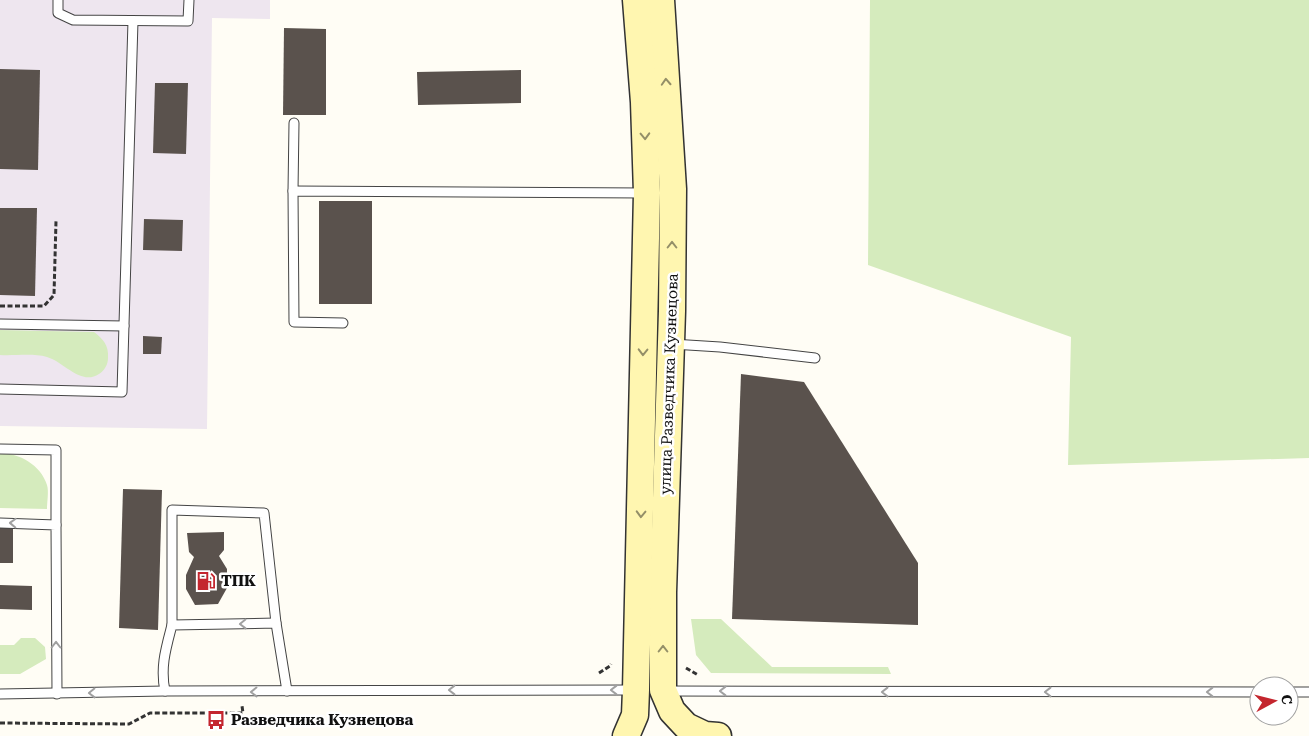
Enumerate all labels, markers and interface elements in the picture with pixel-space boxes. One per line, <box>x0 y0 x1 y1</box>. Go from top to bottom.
one-way arrow <box>661 78 672 86</box>
one-way arrow <box>640 132 650 140</box>
one-way arrow <box>667 240 677 248</box>
street label: улица Разведчика Кузнецова <box>656 273 682 495</box>
one-way arrow <box>638 348 648 356</box>
one-way arrow <box>635 510 646 518</box>
one-way arrow <box>9 518 17 529</box>
fuel station icon: ТПК <box>195 570 217 592</box>
place label: ТПК <box>221 572 256 590</box>
one-way arrow <box>239 619 247 629</box>
one-way arrow <box>51 641 61 648</box>
one-way arrow <box>658 644 668 652</box>
north arrow <box>1249 676 1299 726</box>
one-way arrow <box>448 685 456 695</box>
one-way arrow <box>610 685 618 695</box>
one-way arrow <box>250 686 258 697</box>
one-way arrow <box>719 686 726 696</box>
one-way arrow <box>881 687 889 697</box>
one-way arrow <box>1044 687 1052 697</box>
one-way arrow <box>1206 687 1214 697</box>
one-way arrow <box>88 688 96 698</box>
text: С <box>1278 694 1295 705</box>
bus stop icon: Разведчика Кузнецова <box>205 709 227 731</box>
place label: Разведчика Кузнецова <box>231 711 414 729</box>

